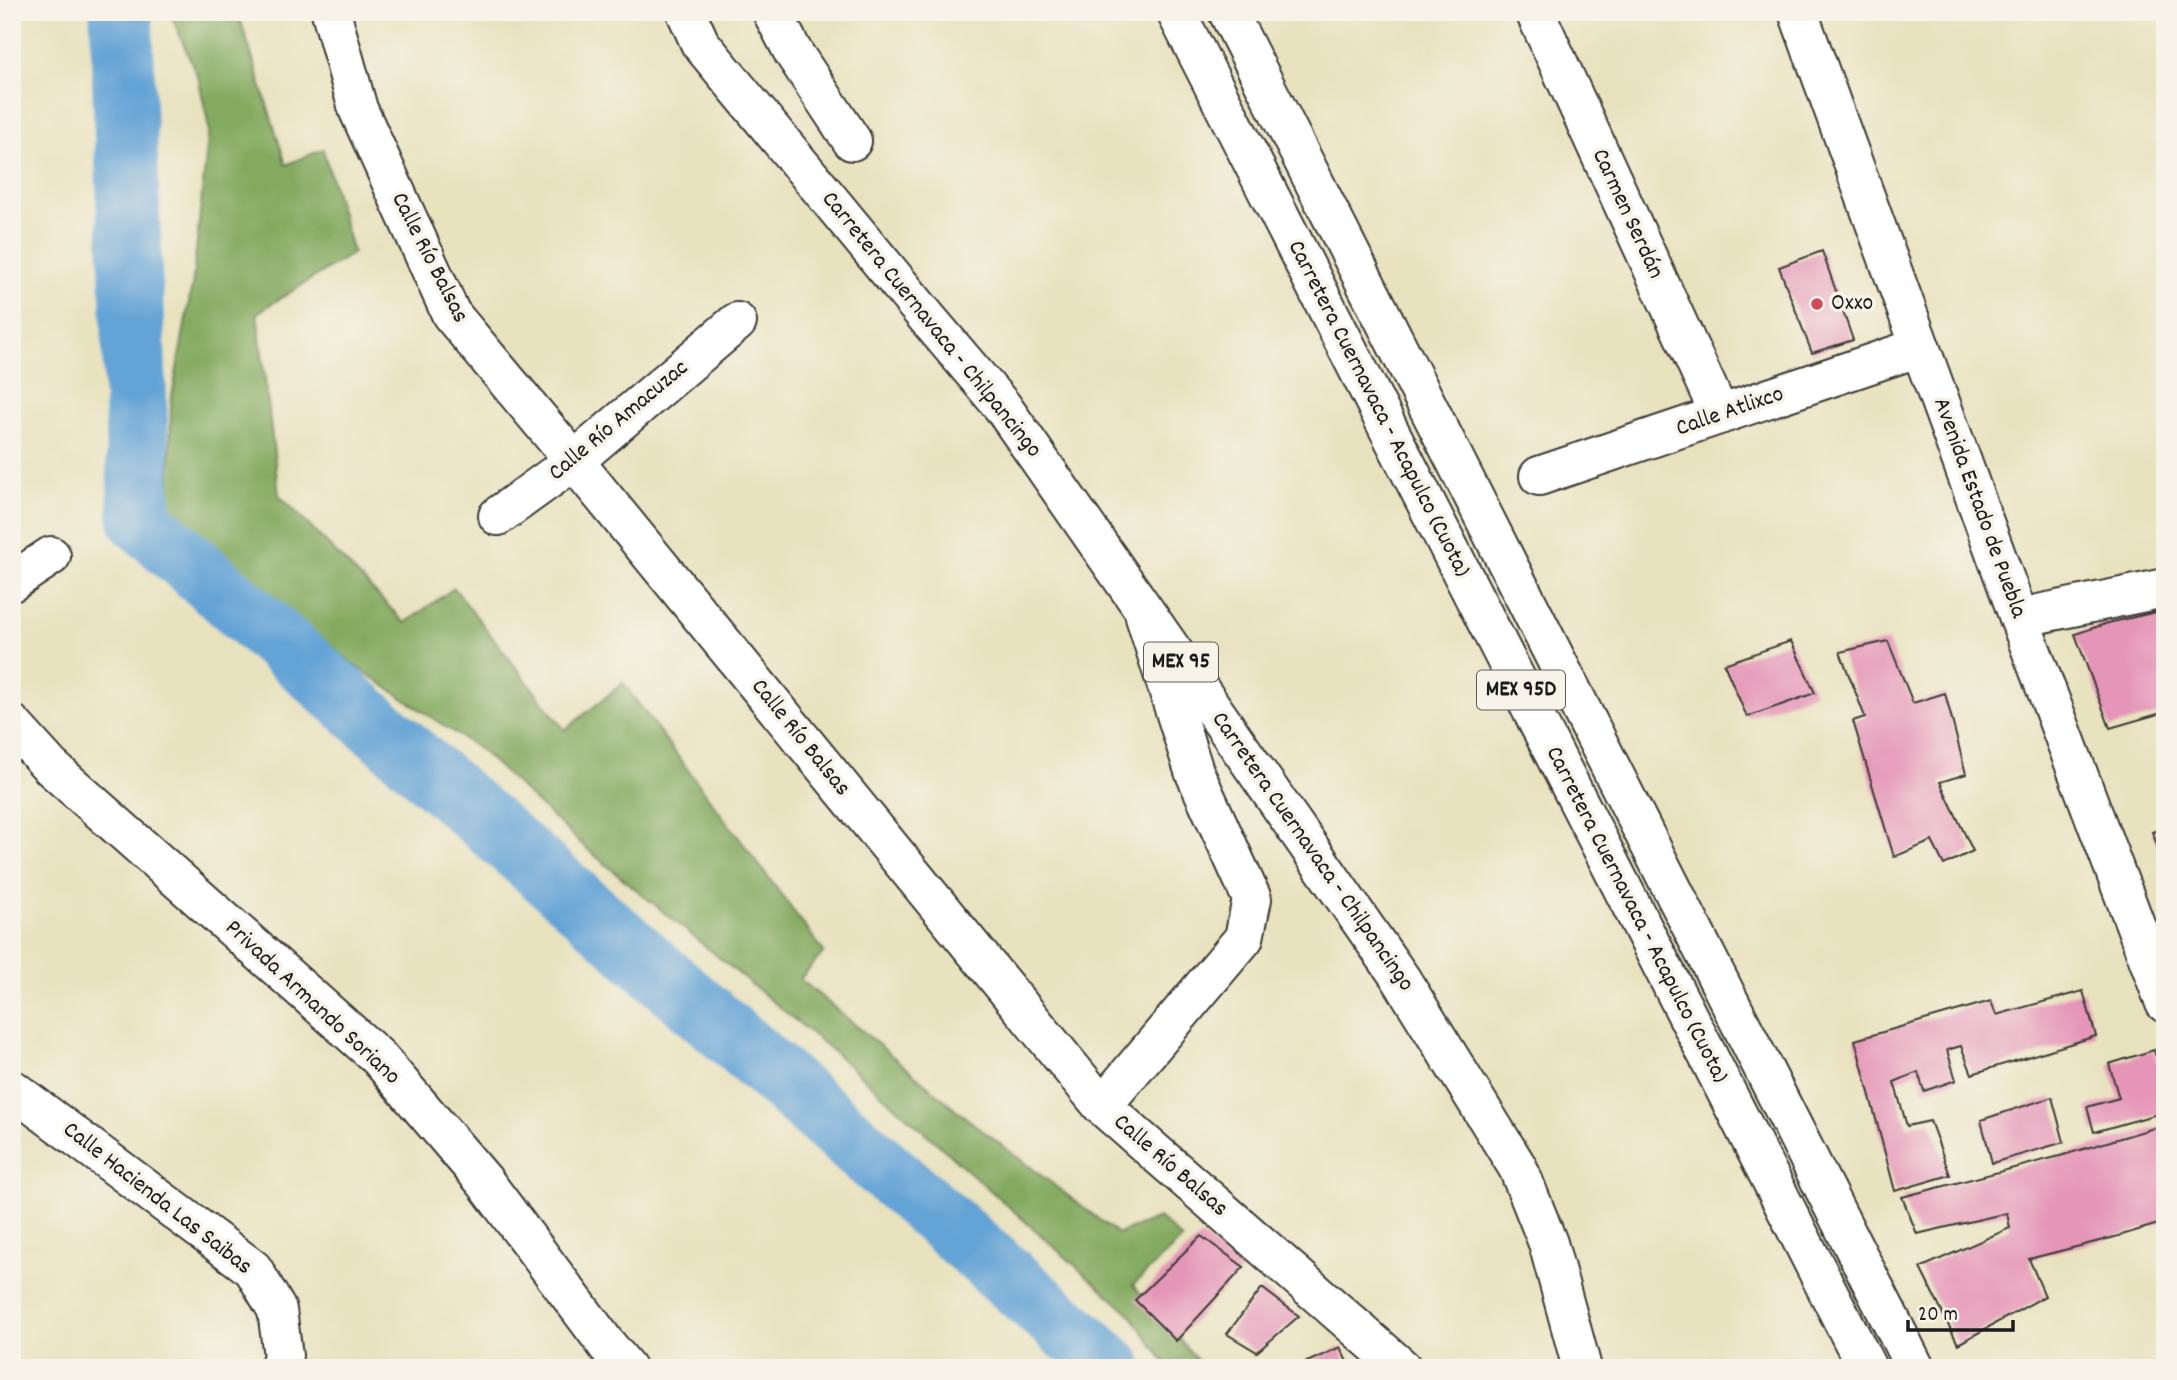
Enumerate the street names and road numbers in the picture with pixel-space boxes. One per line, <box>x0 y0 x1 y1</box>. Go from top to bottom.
street label: Carmen Serdán <box>1582 143 1672 285</box>
street label: Carretera Cuernavaca - Chilpancingo <box>813 184 1049 466</box>
street label: Calle Río Balsas <box>381 187 477 329</box>
street label: Carretera Cuernavaca - Acapulco (Cuota) <box>1278 235 1478 583</box>
street label: Calle Río Amacuzac <box>542 352 696 490</box>
street label: Calle Atlixco <box>1672 378 1788 446</box>
street label: Avenida Estado de Puebla <box>1923 393 2035 624</box>
road number: MEX 95 <box>1144 642 1218 682</box>
road number: MEX 95D <box>1477 670 1565 710</box>
street label: Calle Río Balsas <box>742 672 858 804</box>
street label: Carretera Cuernavaca - Chilpancingo <box>1202 705 1422 999</box>
street label: Carretera Cuernavaca - Acapulco (Cuota) <box>1536 741 1736 1089</box>
street label: Privada Armando Soriano <box>217 912 407 1094</box>
street label: Calle Río Balsas <box>1105 1106 1235 1226</box>
street label: Calle Hacienda Las Saibas <box>55 1114 259 1284</box>

